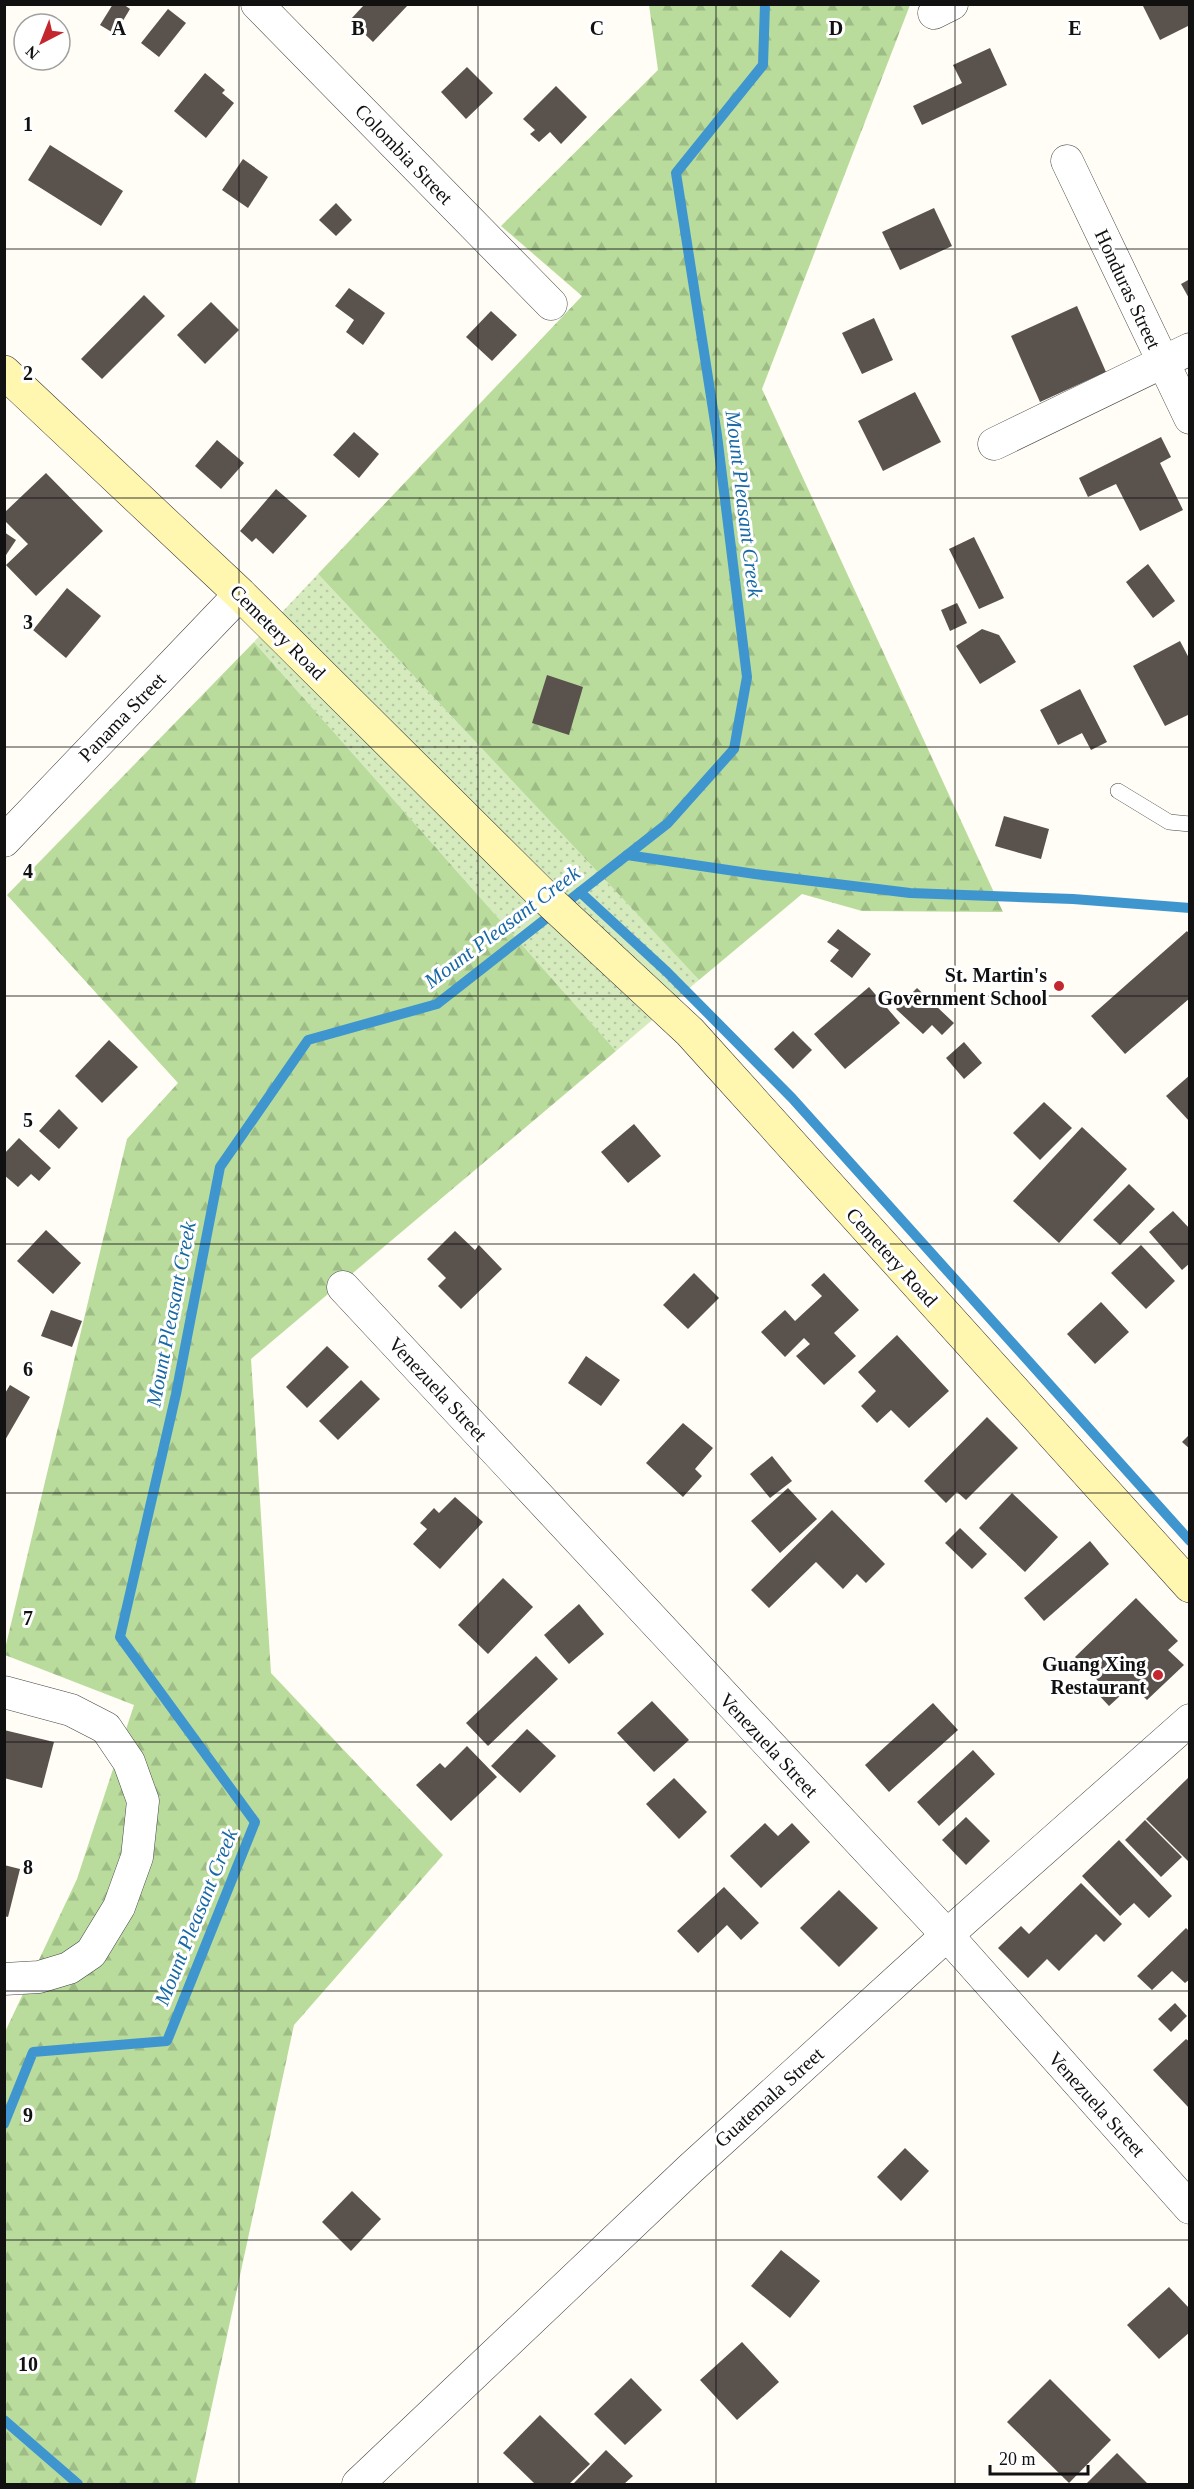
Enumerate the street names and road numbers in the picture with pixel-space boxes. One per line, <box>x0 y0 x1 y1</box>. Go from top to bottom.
street label: Colombia Street <box>351 99 458 209</box>
street label: Honduras Street <box>1091 226 1166 353</box>
street label: Cemetery Road <box>225 580 330 685</box>
street label: Panama Street <box>74 668 170 766</box>
street label: Cemetery Road <box>841 1203 942 1311</box>
street label: Venezuela Street <box>384 1333 492 1446</box>
street label: Venezuela Street <box>715 1689 823 1802</box>
street label: Guatemala Street <box>710 2042 828 2151</box>
street label: Venezuela Street <box>1044 2047 1150 2161</box>

